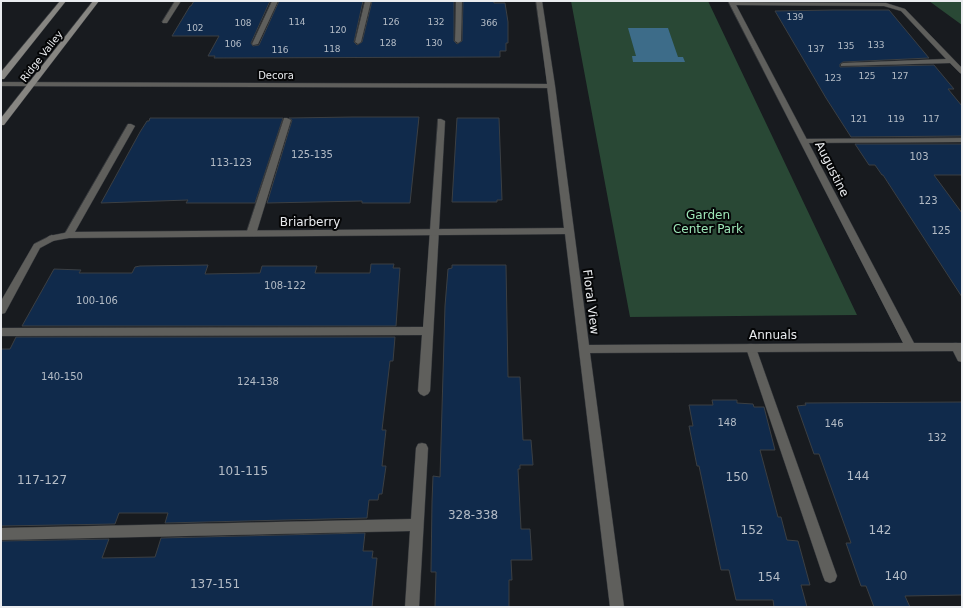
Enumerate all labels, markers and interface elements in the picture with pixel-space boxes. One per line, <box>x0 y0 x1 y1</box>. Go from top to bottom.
house number: 139 <box>786 12 804 22</box>
house number: 114 <box>288 17 306 27</box>
house number: 126 <box>382 17 400 27</box>
house number: 132 <box>427 17 445 27</box>
house number: 108 <box>234 18 252 28</box>
house number: 366 <box>480 18 498 28</box>
house number: 102 <box>186 23 204 33</box>
house number: 120 <box>329 25 347 35</box>
street label: Ridge Valley <box>18 29 65 84</box>
house number: 128 <box>379 38 397 48</box>
house number: 130 <box>425 38 443 48</box>
house number: 106 <box>224 39 242 49</box>
house number: 133 <box>867 40 885 50</box>
house number: 135 <box>837 41 855 51</box>
house number: 118 <box>323 44 341 54</box>
house number: 137 <box>807 44 825 54</box>
house number: 116 <box>271 45 289 55</box>
street label: Decora <box>258 70 294 81</box>
house number: 125 <box>858 71 876 81</box>
house number: 127 <box>891 71 909 81</box>
house number: 123 <box>824 73 842 83</box>
house number: 121 <box>850 114 868 124</box>
house number: 119 <box>887 114 905 124</box>
house number: 117 <box>922 114 940 124</box>
street label: Augustine <box>812 139 852 199</box>
house number: 125-135 <box>291 149 333 160</box>
house number: 103 <box>909 151 929 162</box>
house number: 113-123 <box>210 157 252 168</box>
house number: 123 <box>918 195 938 206</box>
park label: Garden Center Park <box>673 208 743 236</box>
street label: Briarberry <box>280 215 340 229</box>
house number: 125 <box>931 225 951 236</box>
street label: Floral View <box>580 269 602 336</box>
house number: 108-122 <box>264 280 306 291</box>
house number: 100-106 <box>76 295 118 306</box>
street label: Annuals <box>749 328 797 342</box>
house number: 140-150 <box>41 371 83 382</box>
house number: 124-138 <box>237 376 279 387</box>
house number: 148 <box>717 417 737 428</box>
house number: 146 <box>824 418 844 429</box>
house number: 132 <box>927 432 947 443</box>
house number: 101-115 <box>218 464 268 478</box>
house number: 144 <box>847 469 869 483</box>
house number: 150 <box>726 470 748 484</box>
house number: 117-127 <box>17 473 67 487</box>
house number: 328-338 <box>448 508 498 522</box>
house number: 152 <box>741 523 763 537</box>
house number: 142 <box>869 523 891 537</box>
house number: 140 <box>885 569 907 583</box>
house number: 154 <box>758 570 780 584</box>
house number: 137-151 <box>190 577 240 591</box>

